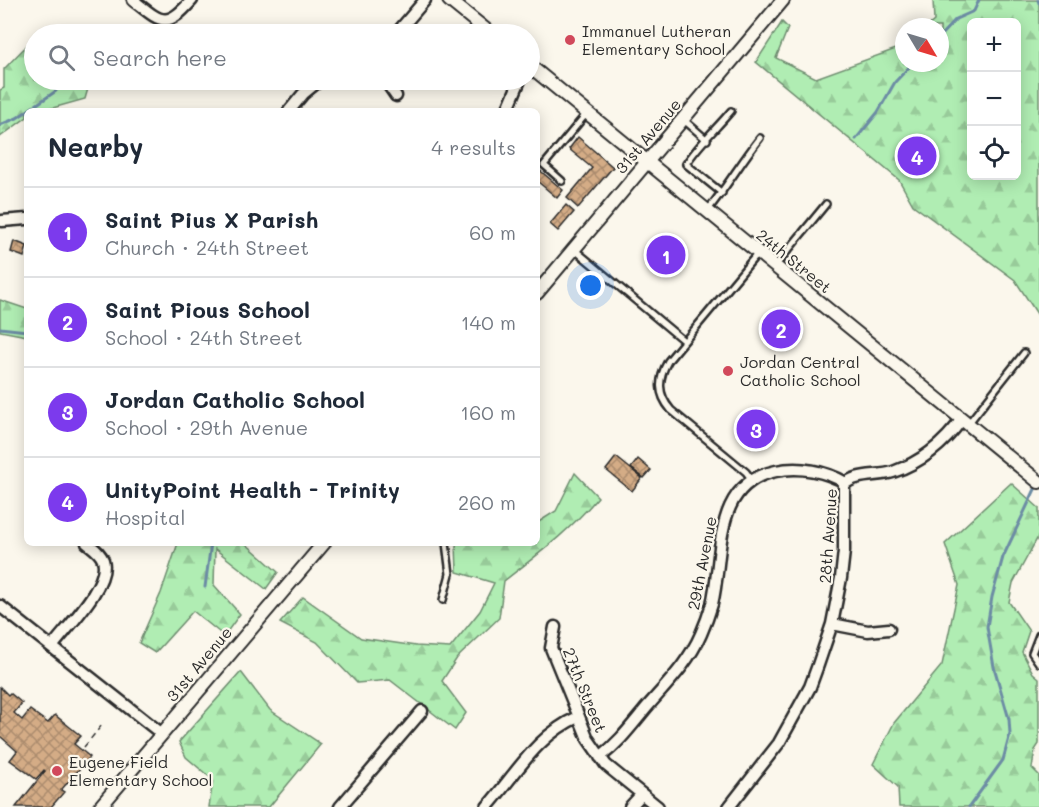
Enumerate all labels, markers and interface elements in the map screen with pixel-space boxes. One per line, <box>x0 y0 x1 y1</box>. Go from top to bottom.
north arrow <box>895 18 949 72</box>
map controls <box>967 18 1021 180</box>
button: + <box>967 18 1021 72</box>
place label: Immanuel Lutheran Elementary School <box>582 20 731 59</box>
search box <box>24 24 540 90</box>
marker: Immanuel Lutheran Elementary School <box>563 33 577 47</box>
icon: search <box>45 41 78 74</box>
text: Search here <box>93 43 227 72</box>
button: − <box>967 72 1021 126</box>
street label: 31st Avenue <box>610 94 685 178</box>
button: locate <box>967 126 1021 180</box>
text: Nearby <box>48 130 143 164</box>
text: 4 results <box>431 134 516 160</box>
pin: 4 <box>898 134 936 178</box>
text: Saint Pius X Parish <box>105 205 318 234</box>
text: 1 <box>63 219 72 245</box>
text: 60 m <box>469 219 516 245</box>
street label: 24th Street <box>753 224 836 297</box>
pin: 1 <box>646 232 686 278</box>
text: Church · 24th Street <box>105 234 309 260</box>
your location <box>576 271 605 300</box>
text: Saint Pious School <box>105 295 310 324</box>
pin: 2 <box>762 306 800 352</box>
text: 2 <box>62 309 73 335</box>
text: 140 m <box>461 309 516 335</box>
text: School · 24th Street <box>105 324 303 350</box>
place label: Jordan Central Catholic School <box>740 351 861 390</box>
marker: Jordan Central Catholic School <box>721 364 735 378</box>
text: Jordan Catholic School <box>105 385 365 414</box>
text: 3 <box>62 399 74 425</box>
text: 160 m <box>460 399 516 425</box>
pin: 3 <box>736 406 776 452</box>
text: School · 29th Avenue <box>105 414 308 440</box>
text: UnityPoint Health - Trinity <box>105 475 400 504</box>
street label: 28th Avenue <box>814 488 841 584</box>
text: 4 <box>61 489 74 515</box>
text: 260 m <box>458 489 516 515</box>
text: Hospital <box>105 504 186 530</box>
street label: 29th Avenue <box>682 514 721 611</box>
street label: 31st Avenue <box>161 622 236 706</box>
street label: 27th Street <box>559 644 612 735</box>
place label: Eugene Field Elementary School <box>69 751 213 790</box>
marker: Eugene Field Elementary School <box>50 764 64 778</box>

